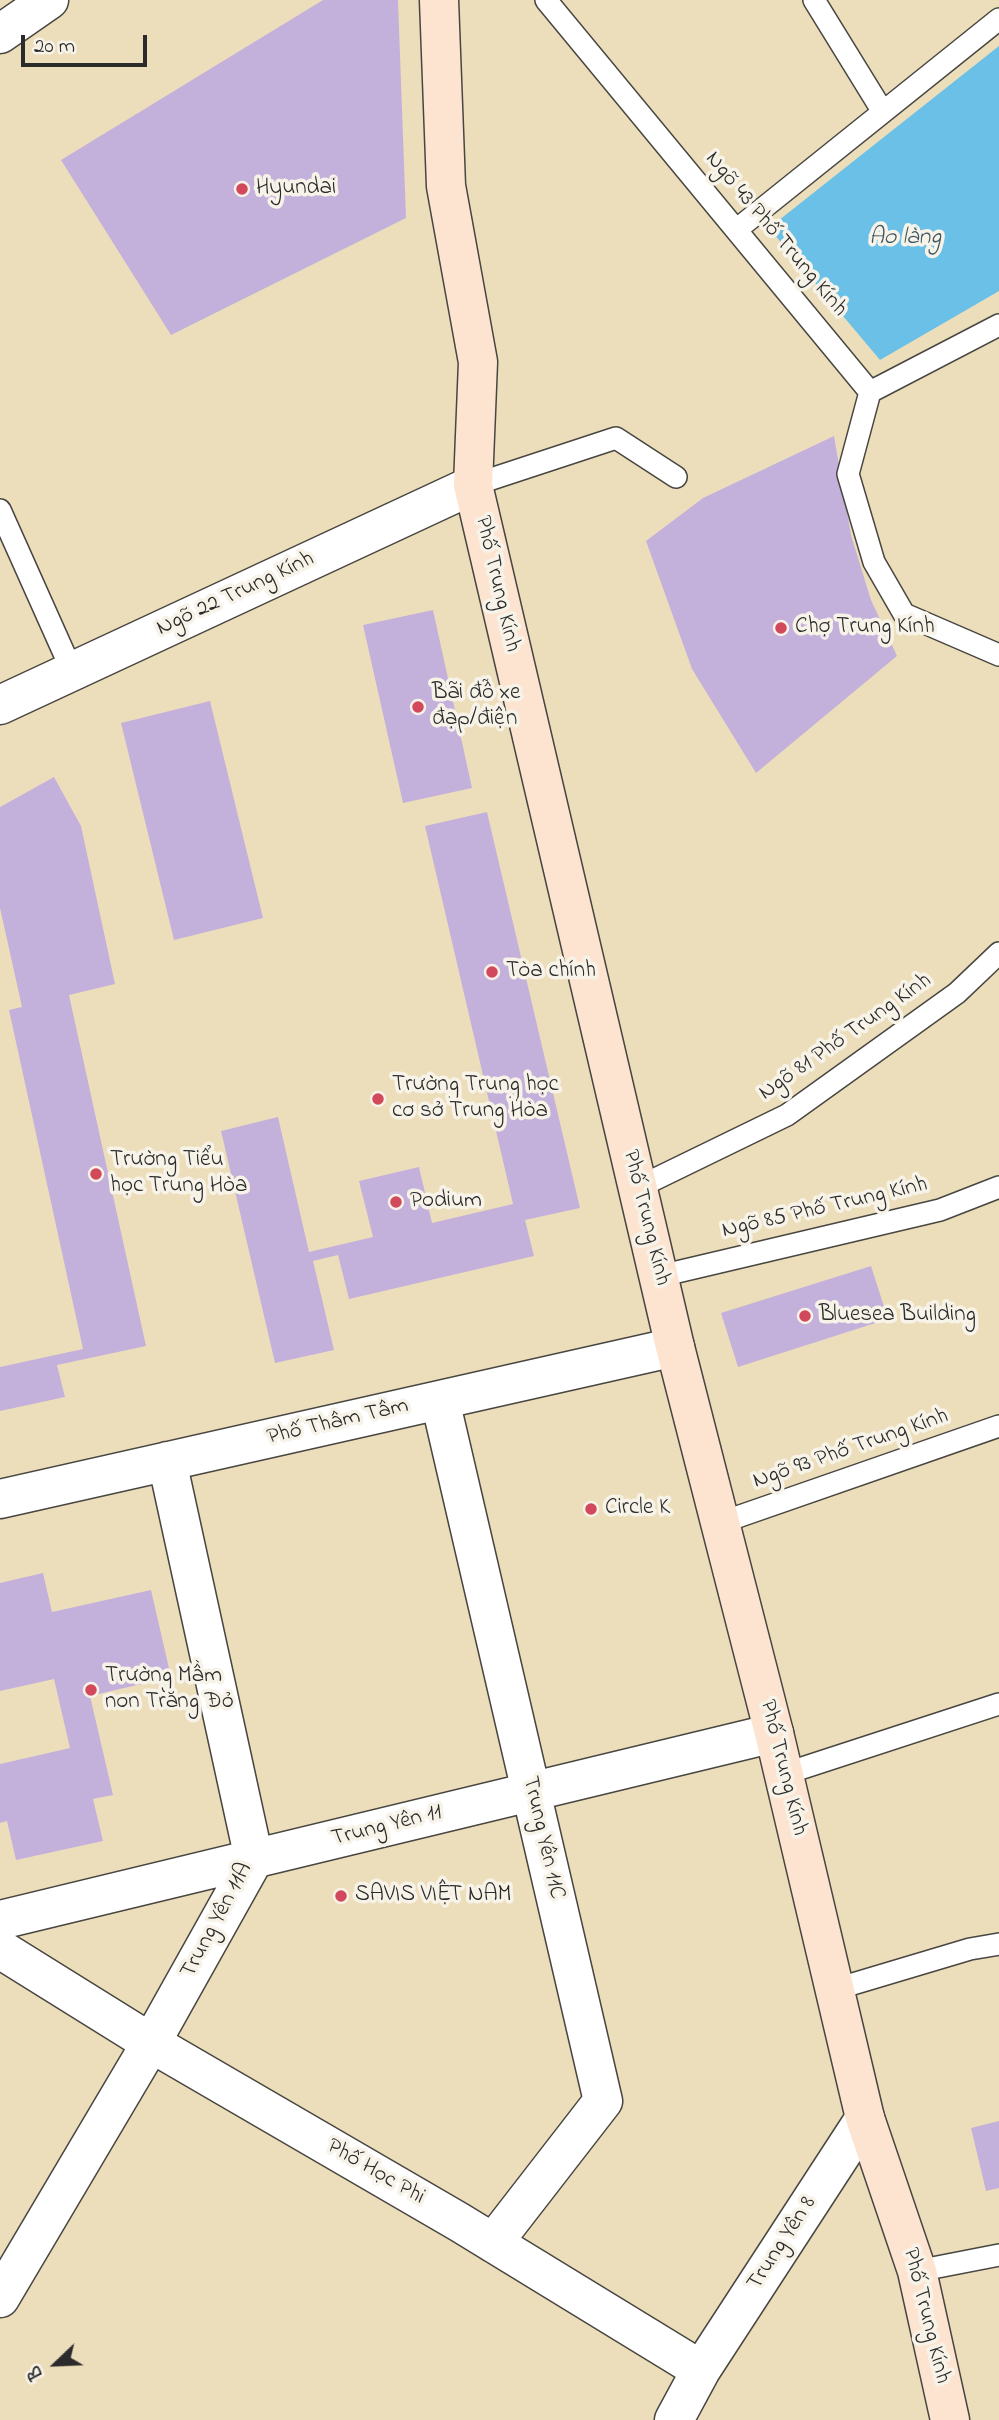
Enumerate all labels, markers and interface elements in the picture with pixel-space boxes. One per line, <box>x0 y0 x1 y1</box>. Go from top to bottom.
scale bar <box>24 21 150 65</box>
text: 20 m <box>34 32 75 62</box>
street label: Ngõ 43 Phố Trung Kính <box>698 147 852 323</box>
place label: Hyundai <box>256 175 336 203</box>
marker: Hyundai <box>234 181 250 197</box>
water label: Ao làng <box>869 225 941 253</box>
street label: Phố Trung Kính <box>467 513 525 655</box>
street label: Ngõ 22 Trung Kính <box>153 546 319 644</box>
place label: Chợ Trung Kính <box>795 614 935 642</box>
marker: Chợ Trung Kính <box>773 620 789 636</box>
place label: Bãi đỗ xe đạp/điện <box>432 680 520 734</box>
marker: Bãi đỗ xe đạp/điện <box>410 699 426 715</box>
place label: Tòa chính <box>506 958 596 986</box>
marker: Tòa chính <box>484 964 500 980</box>
street label: Ngõ 81 Phố Trung Kính <box>754 968 938 1108</box>
place label: Trường Trung học cơ sở Trung Hòa <box>392 1072 559 1126</box>
marker: Trường Trung học cơ sở Trung Hòa <box>370 1091 386 1107</box>
place label: Trường Tiểu học Trung Hòa <box>110 1147 247 1201</box>
street label: Phố Trung Kính <box>615 1147 675 1289</box>
marker: Trường Tiểu học Trung Hòa <box>88 1166 104 1182</box>
street label: Ngõ 85 Phố Trung Kính <box>720 1172 930 1246</box>
place label: Podium <box>410 1188 482 1216</box>
marker: Podium <box>388 1194 404 1210</box>
place label: Bluesea Building <box>819 1302 976 1330</box>
marker: Bluesea Building <box>797 1308 813 1324</box>
street label: Phố Thâm Tâm <box>265 1393 411 1453</box>
street label: Ngõ 93 Phố Trung Kính <box>750 1404 952 1496</box>
place label: Circle K <box>605 1495 670 1523</box>
marker: Circle K <box>583 1501 599 1517</box>
place label: Trường Mầm non Trăng Đỏ <box>105 1663 234 1717</box>
marker: Trường Mầm non Trăng Đỏ <box>83 1682 99 1698</box>
street label: Phố Trung Kính <box>752 1697 812 1839</box>
street label: Trung Yên 11C <box>514 1774 570 1902</box>
street label: Trung Yên 11 <box>329 1800 445 1854</box>
street label: Trung Yên 11A <box>176 1859 260 1983</box>
place label: SAVIS VIỆT NAM <box>355 1882 512 1910</box>
marker: SAVIS VIỆT NAM <box>333 1888 349 1904</box>
street label: Phố Học Phi <box>321 2134 429 2212</box>
street label: Trung Yên 8 <box>742 2192 824 2296</box>
street label: Phố Trung Kính <box>895 2245 955 2387</box>
north arrow <box>21 2329 91 2399</box>
text: B <box>21 2361 51 2384</box>

